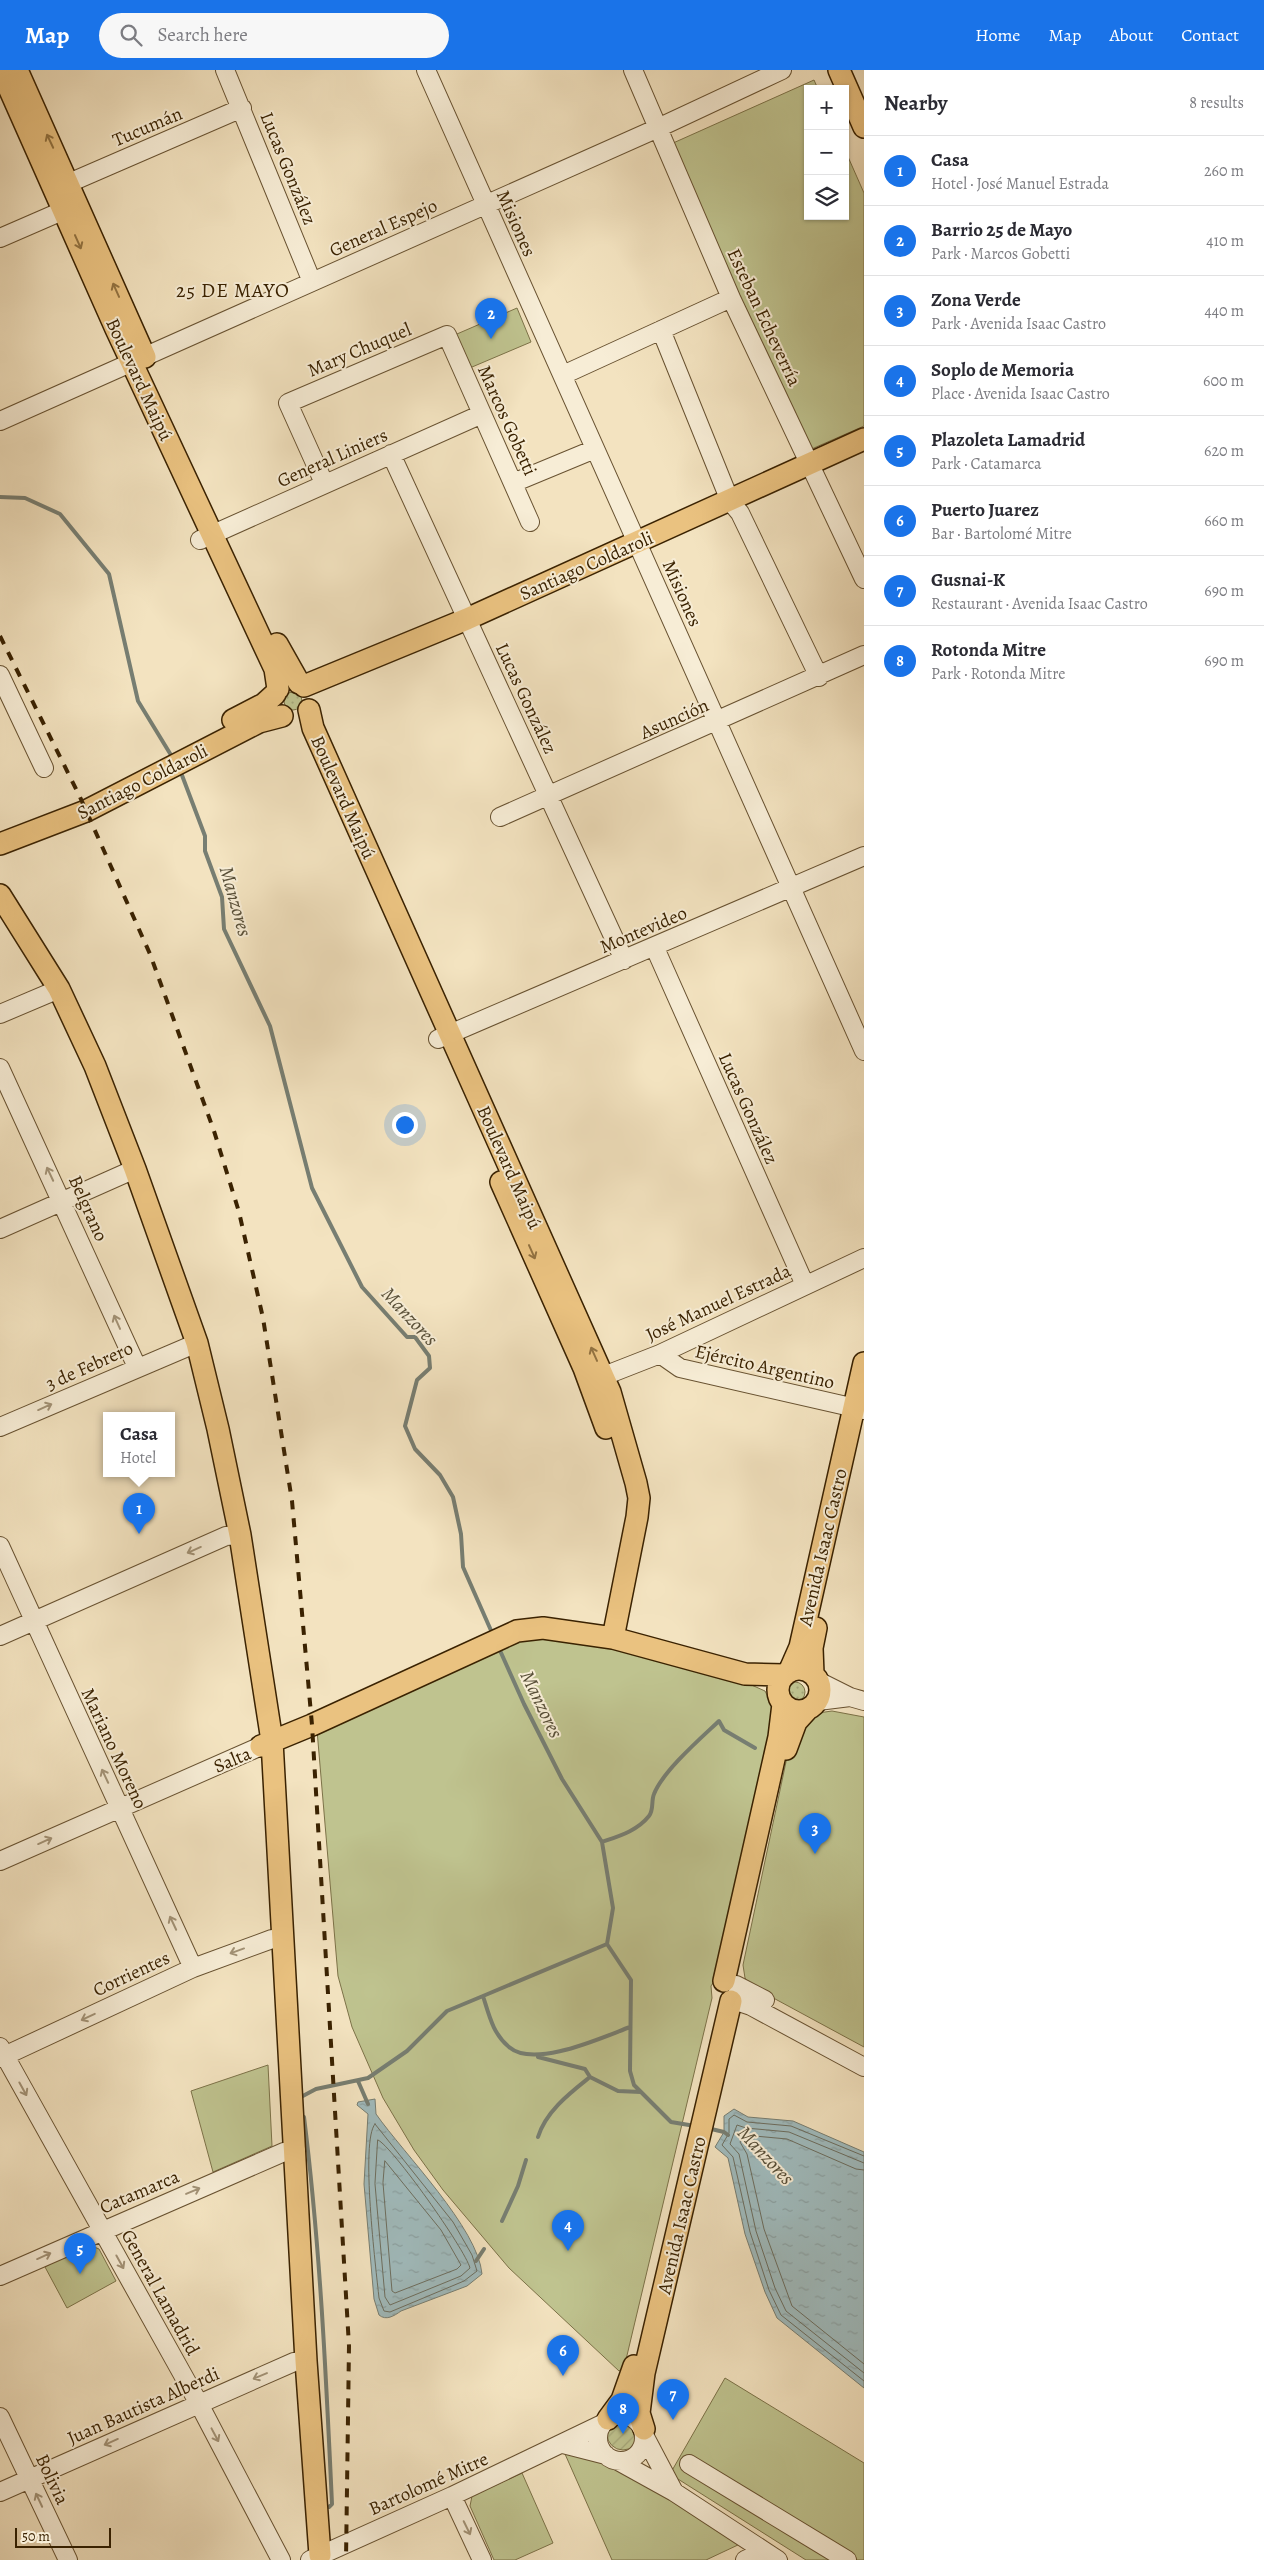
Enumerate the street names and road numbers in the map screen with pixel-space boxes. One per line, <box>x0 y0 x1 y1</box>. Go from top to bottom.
street label: Tucumán <box>108 101 186 153</box>
street label: Lucas González <box>254 108 323 229</box>
street label: Misiones <box>490 186 542 261</box>
street label: General Espejo <box>325 193 442 263</box>
street label: Esteban Echeverría <box>721 244 807 391</box>
street label: Boulevard Maipú <box>99 314 179 446</box>
street label: Mary Chuquel <box>304 316 415 383</box>
street label: Marcos Gobetti <box>471 361 543 480</box>
street label: General Liniers <box>273 422 392 494</box>
street label: Santiago Coldaroli <box>516 525 657 607</box>
street label: Misiones <box>656 556 708 631</box>
street label: Lucas González <box>489 639 563 758</box>
street label: Asunción <box>635 692 713 746</box>
street label: Boulevard Maipú <box>304 732 382 864</box>
street label: Santiago Coldaroli <box>73 738 212 826</box>
street label: Montevideo <box>596 900 691 960</box>
street label: Lucas González <box>712 1048 784 1168</box>
street label: Boulevard Maipú <box>470 1102 548 1234</box>
street label: Belgrano <box>62 1171 114 1246</box>
street label: José Manuel Estrada <box>642 1258 795 1348</box>
street label: 3 de Febrero <box>41 1335 137 1397</box>
street label: Ejército Argentino <box>692 1338 837 1396</box>
street label: Avenida Isaac Castro <box>792 1466 854 1629</box>
street label: Mariano Moreno <box>75 1684 153 1813</box>
street label: Salta <box>210 1740 255 1779</box>
street label: Corrientes <box>89 1945 174 2003</box>
street label: Avenida Isaac Castro <box>651 2134 713 2297</box>
street label: Catamarca <box>95 2163 183 2220</box>
street label: General Lamadrid <box>115 2225 206 2361</box>
street label: Juan Bautista Alberdi <box>63 2361 223 2451</box>
street label: Bartolomé Mitre <box>364 2446 492 2522</box>
street label: Bolivia <box>29 2450 75 2509</box>

